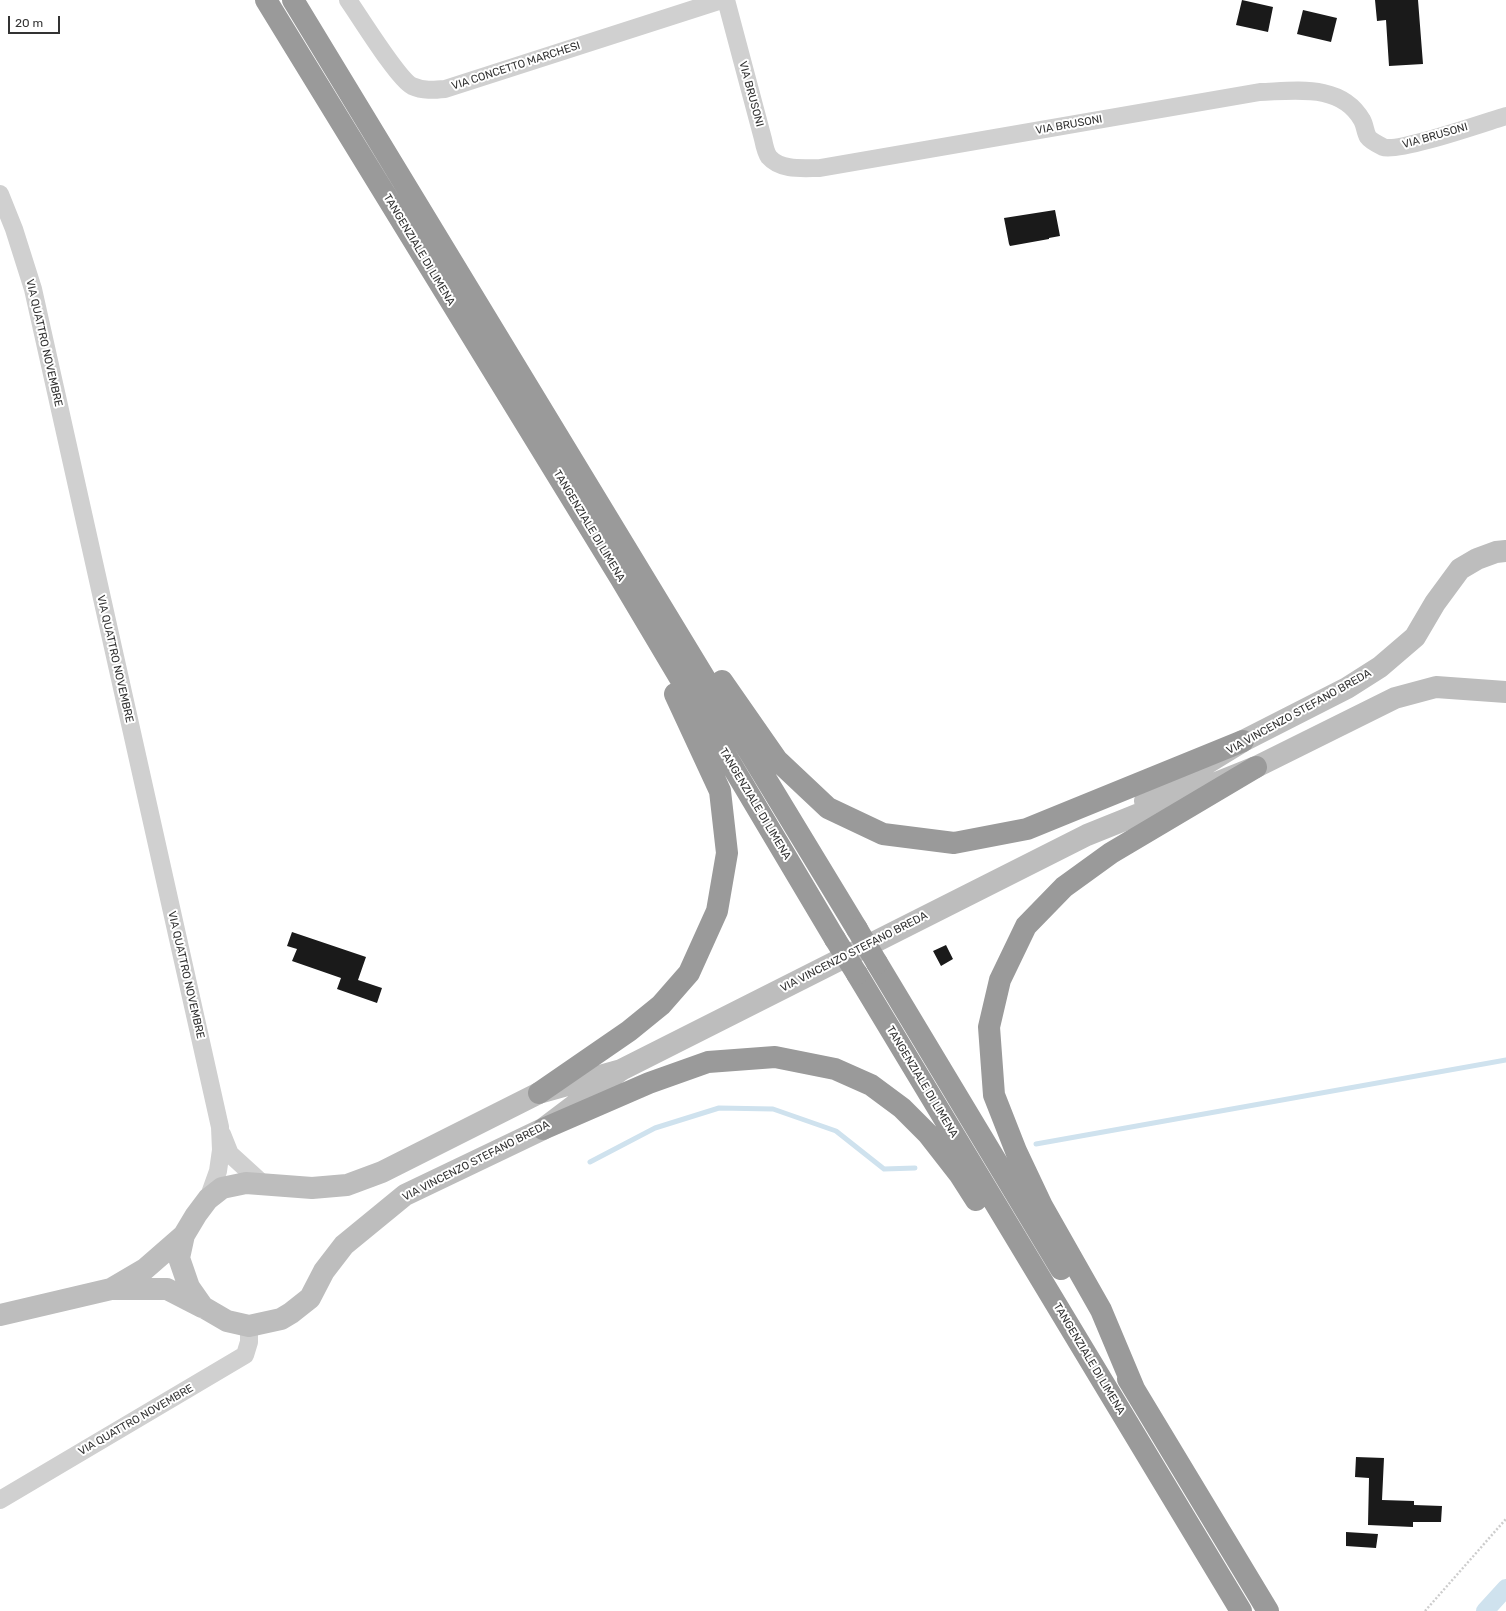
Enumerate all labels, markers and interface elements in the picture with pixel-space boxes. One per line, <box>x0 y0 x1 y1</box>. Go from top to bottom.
scale bar <box>10 8 62 34</box>
text: 20 m <box>15 16 43 30</box>
street label: VIA CONCETTO MARCHESI <box>450 39 582 93</box>
street label: VIA BRUSONI <box>736 60 766 128</box>
street label: VIA BRUSONI <box>1035 113 1103 137</box>
street label: VIA BRUSONI <box>1401 120 1469 152</box>
street label: TANGENZIALE DI LIMENA <box>380 192 458 308</box>
street label: VIA QUATTRO NOVEMBRE <box>23 278 65 408</box>
street label: TANGENZIALE DI LIMENA <box>550 468 628 584</box>
street label: VIA QUATTRO NOVEMBRE <box>94 594 136 724</box>
street label: VIA VINCENZO STEFANO BREDA <box>1224 667 1374 757</box>
street label: TANGENZIALE DI LIMENA <box>716 746 794 862</box>
street label: VIA VINCENZO STEFANO BREDA <box>778 909 930 995</box>
street label: VIA QUATTRO NOVEMBRE <box>165 910 207 1040</box>
street label: TANGENZIALE DI LIMENA <box>883 1024 961 1140</box>
street label: VIA VINCENZO STEFANO BREDA <box>400 1118 552 1204</box>
street label: TANGENZIALE DI LIMENA <box>1050 1301 1128 1417</box>
street label: VIA QUATTRO NOVEMBRE <box>76 1382 196 1458</box>

